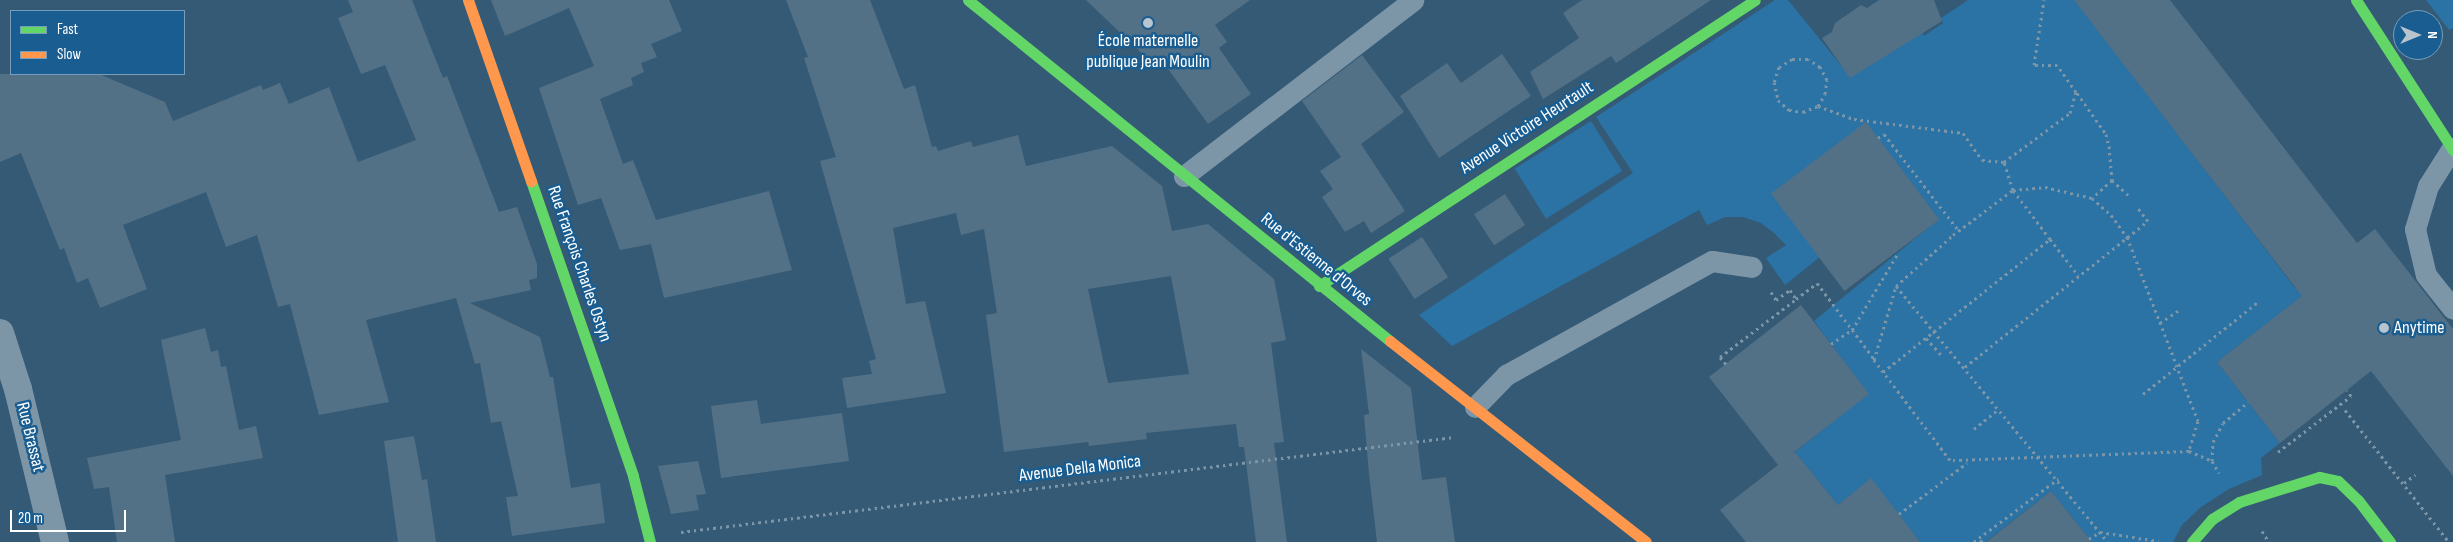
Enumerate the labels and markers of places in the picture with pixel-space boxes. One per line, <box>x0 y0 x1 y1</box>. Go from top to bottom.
marker: École maternelle publique Jean Moulin <box>1142 17 1154 29</box>
place label: École maternelle publique Jean Moulin <box>1086 31 1210 74</box>
place label: Anytime <box>2394 317 2444 339</box>
marker: Anytime <box>2378 322 2390 334</box>

